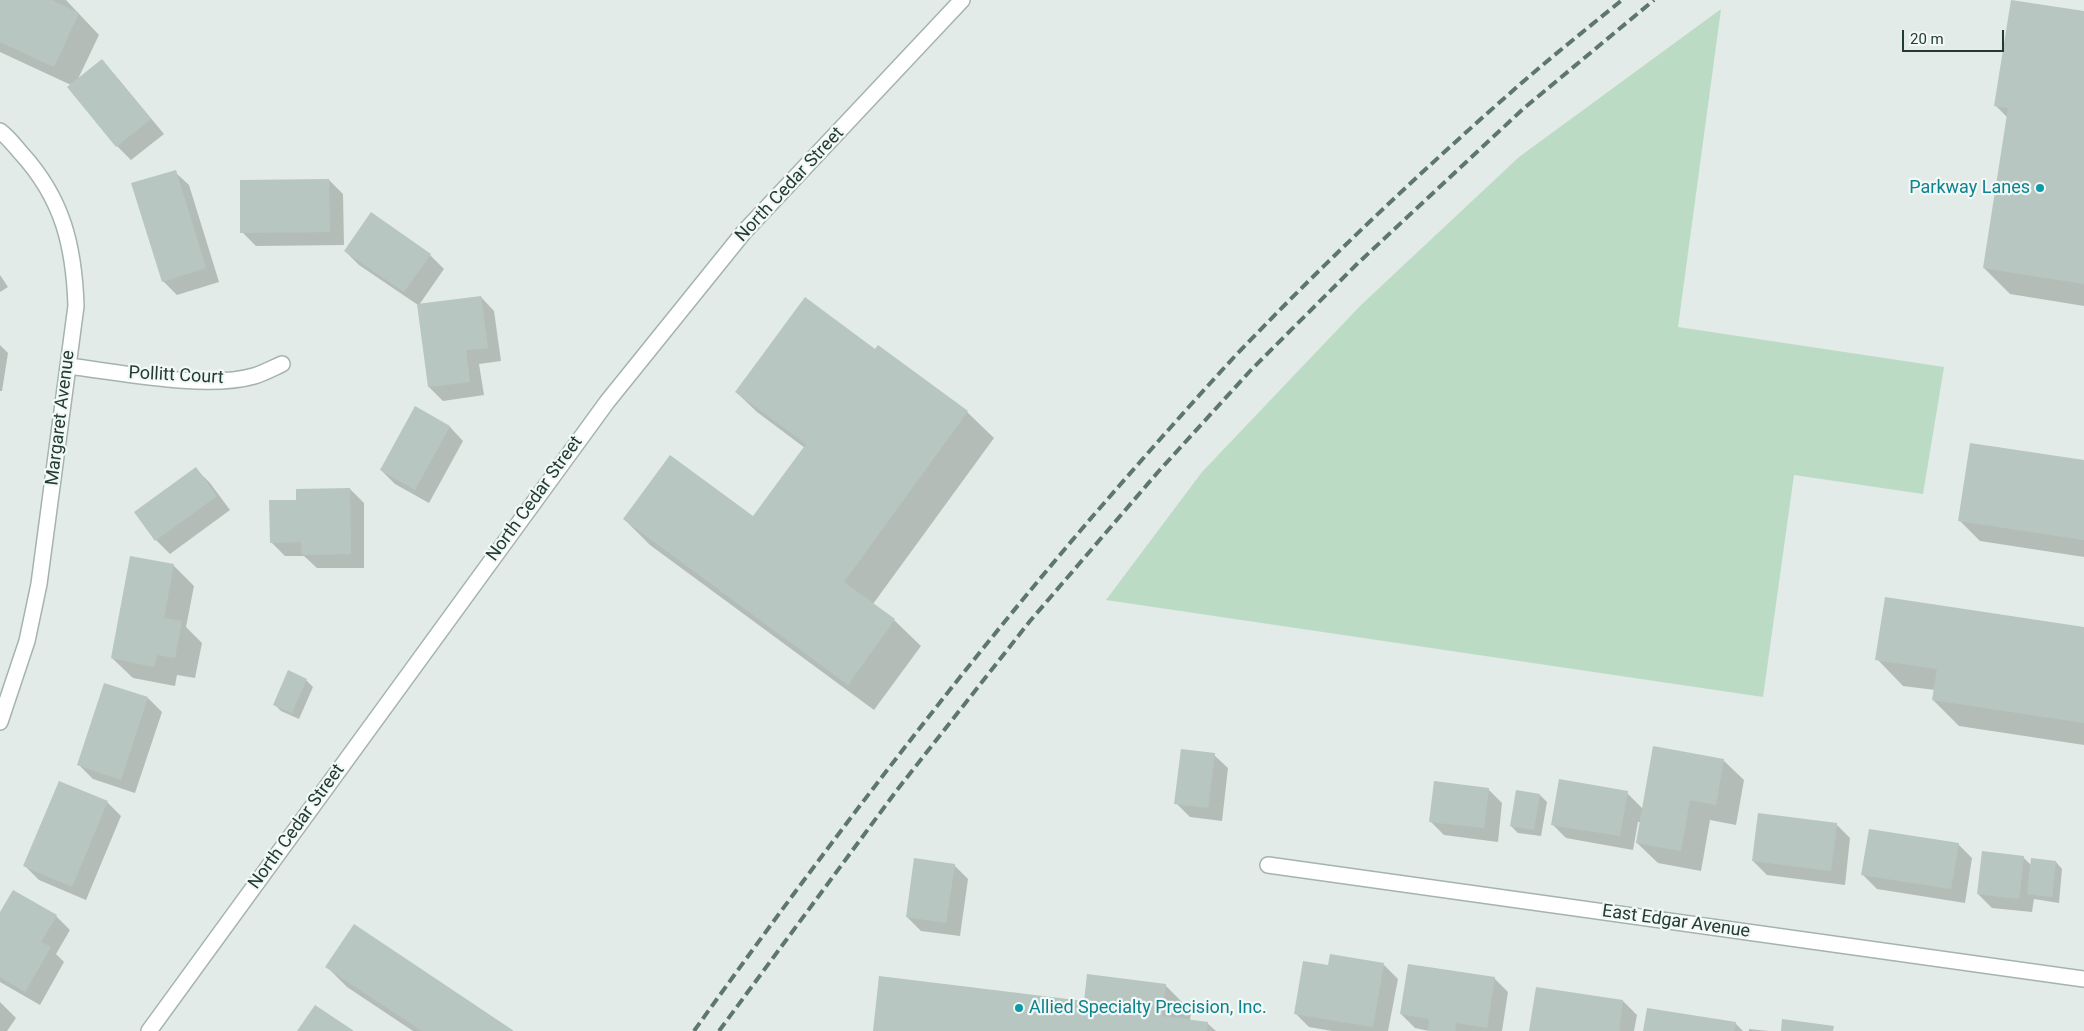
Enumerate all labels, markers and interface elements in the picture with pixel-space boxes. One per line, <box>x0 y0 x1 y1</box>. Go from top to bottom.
scale bar <box>1904 20 2006 52</box>
text: 20 m <box>1910 30 1944 48</box>
street label: North Cedar Street <box>731 123 849 247</box>
place label: Parkway Lanes <box>1909 177 2030 199</box>
marker: Parkway Lanes <box>2034 182 2046 194</box>
street label: Margaret Avenue <box>42 349 80 487</box>
street label: Pollitt Court <box>128 363 224 389</box>
street label: North Cedar Street <box>482 432 588 566</box>
street label: North Cedar Street <box>244 760 350 894</box>
street label: East Edgar Avenue <box>1601 901 1751 943</box>
place label: Allied Specialty Precision, Inc. <box>1029 997 1267 1019</box>
marker: Allied Specialty Precision, Inc. <box>1013 1002 1025 1014</box>

